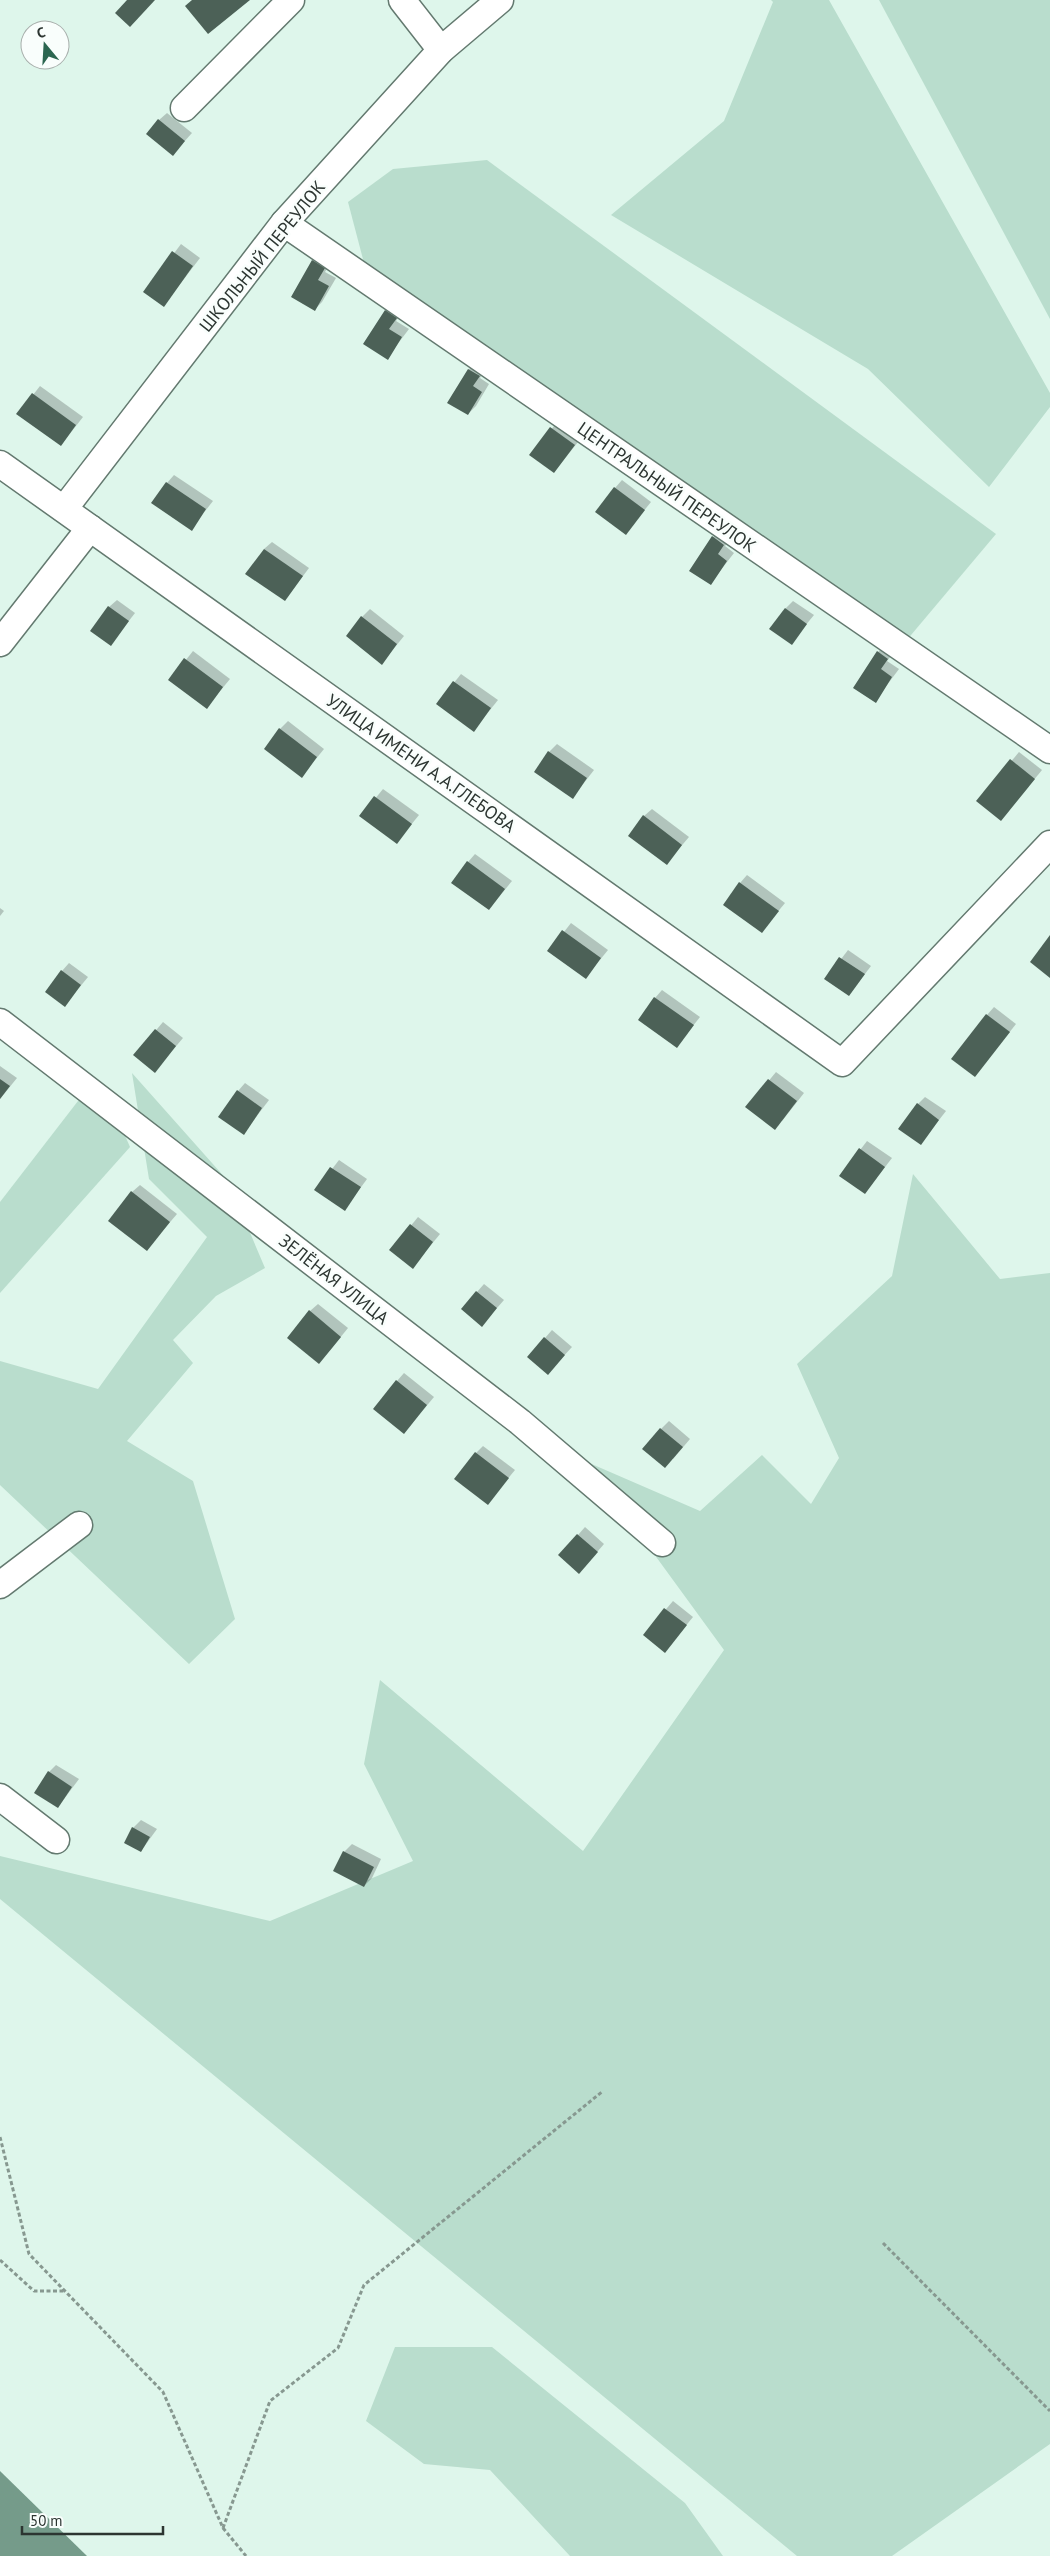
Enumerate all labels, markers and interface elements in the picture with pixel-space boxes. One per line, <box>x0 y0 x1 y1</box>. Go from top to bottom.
north arrow <box>20 20 70 70</box>
text: С <box>34 23 48 42</box>
street label: ШКОЛЬНЫЙ ПЕРЕУЛОК <box>194 176 330 336</box>
street label: ЦЕНТРАЛЬНЫЙ ПЕРЕУЛОК <box>573 417 761 557</box>
street label: УЛИЦА ИМЕНИ А.А.ГЛЕБОВА <box>322 689 521 838</box>
street label: ЗЕЛЁНАЯ УЛИЦА <box>274 1229 394 1329</box>
scale bar <box>22 2504 164 2536</box>
text: 50 m <box>30 2511 63 2530</box>

